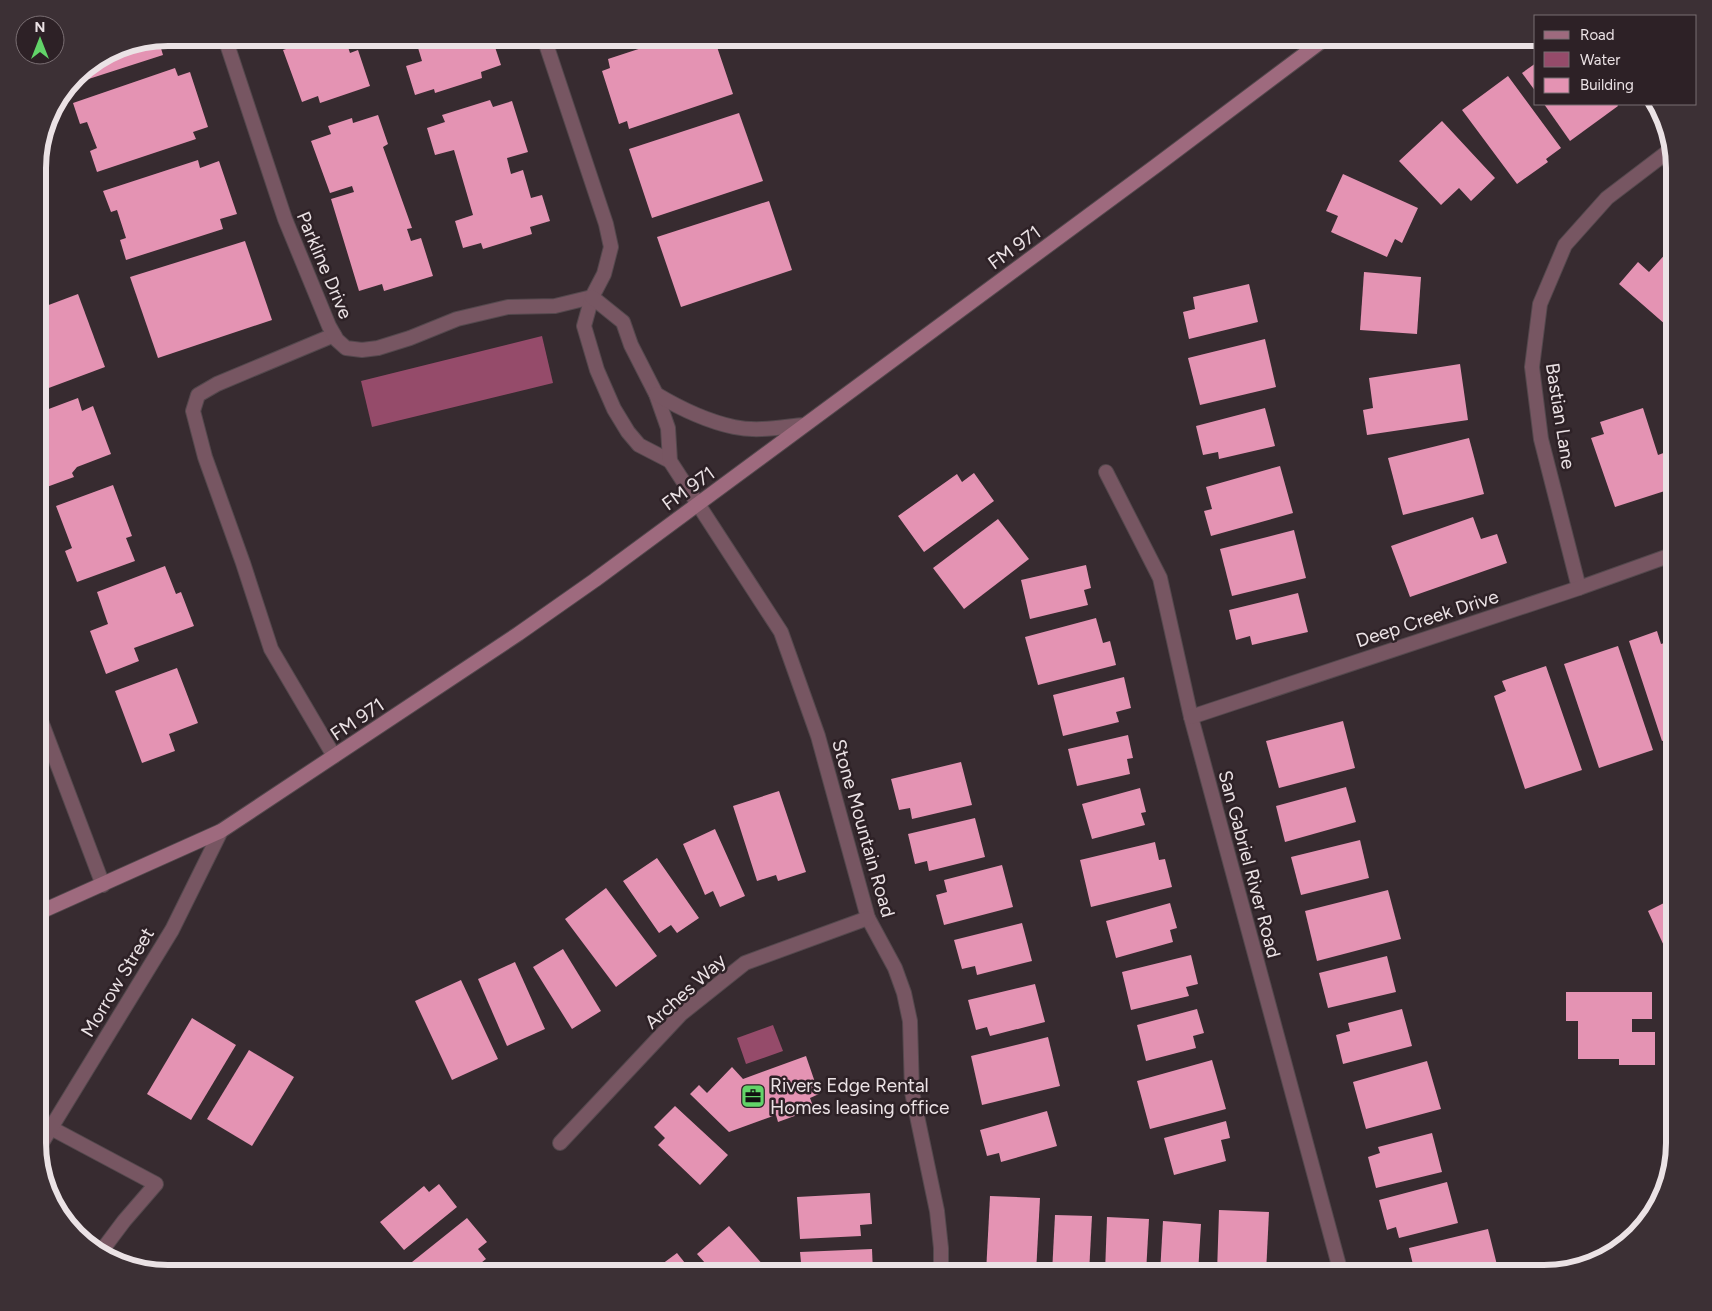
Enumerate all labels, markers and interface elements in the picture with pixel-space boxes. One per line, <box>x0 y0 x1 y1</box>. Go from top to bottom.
north arrow <box>15 15 65 65</box>
legend <box>1534 15 1697 105</box>
text: N <box>35 19 45 36</box>
text: Road <box>1580 26 1615 44</box>
text: Water <box>1580 51 1620 69</box>
text: Building <box>1580 76 1634 94</box>
street label: Parkline Drive <box>292 208 357 322</box>
street label: FM 971 <box>983 220 1045 274</box>
street label: Bastian Lane <box>1541 361 1580 471</box>
street label: FM 971 <box>657 461 719 515</box>
street label: Deep Creek Drive <box>1353 585 1501 652</box>
street label: FM 971 <box>326 693 389 746</box>
street label: Stone Mountain Road <box>827 737 900 920</box>
street label: San Gabriel River Road <box>1213 768 1286 960</box>
street label: Morrow Street <box>76 923 159 1041</box>
street label: Arches Way <box>640 949 731 1034</box>
place label: Rivers Edge Rental Homes leasing office <box>770 1074 949 1119</box>
office icon: Rivers Edge Rental Homes leasing office <box>740 1083 766 1109</box>

